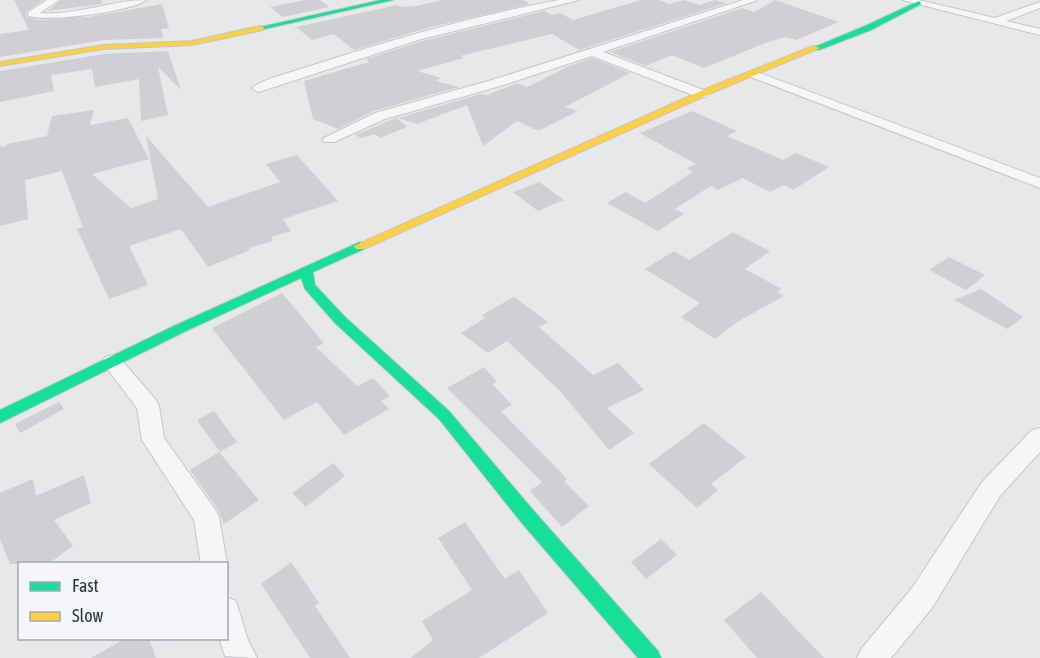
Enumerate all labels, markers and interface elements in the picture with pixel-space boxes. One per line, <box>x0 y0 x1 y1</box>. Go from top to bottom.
legend <box>18 562 228 640</box>
text: Fast <box>72 575 99 596</box>
text: Slow <box>72 605 103 626</box>

